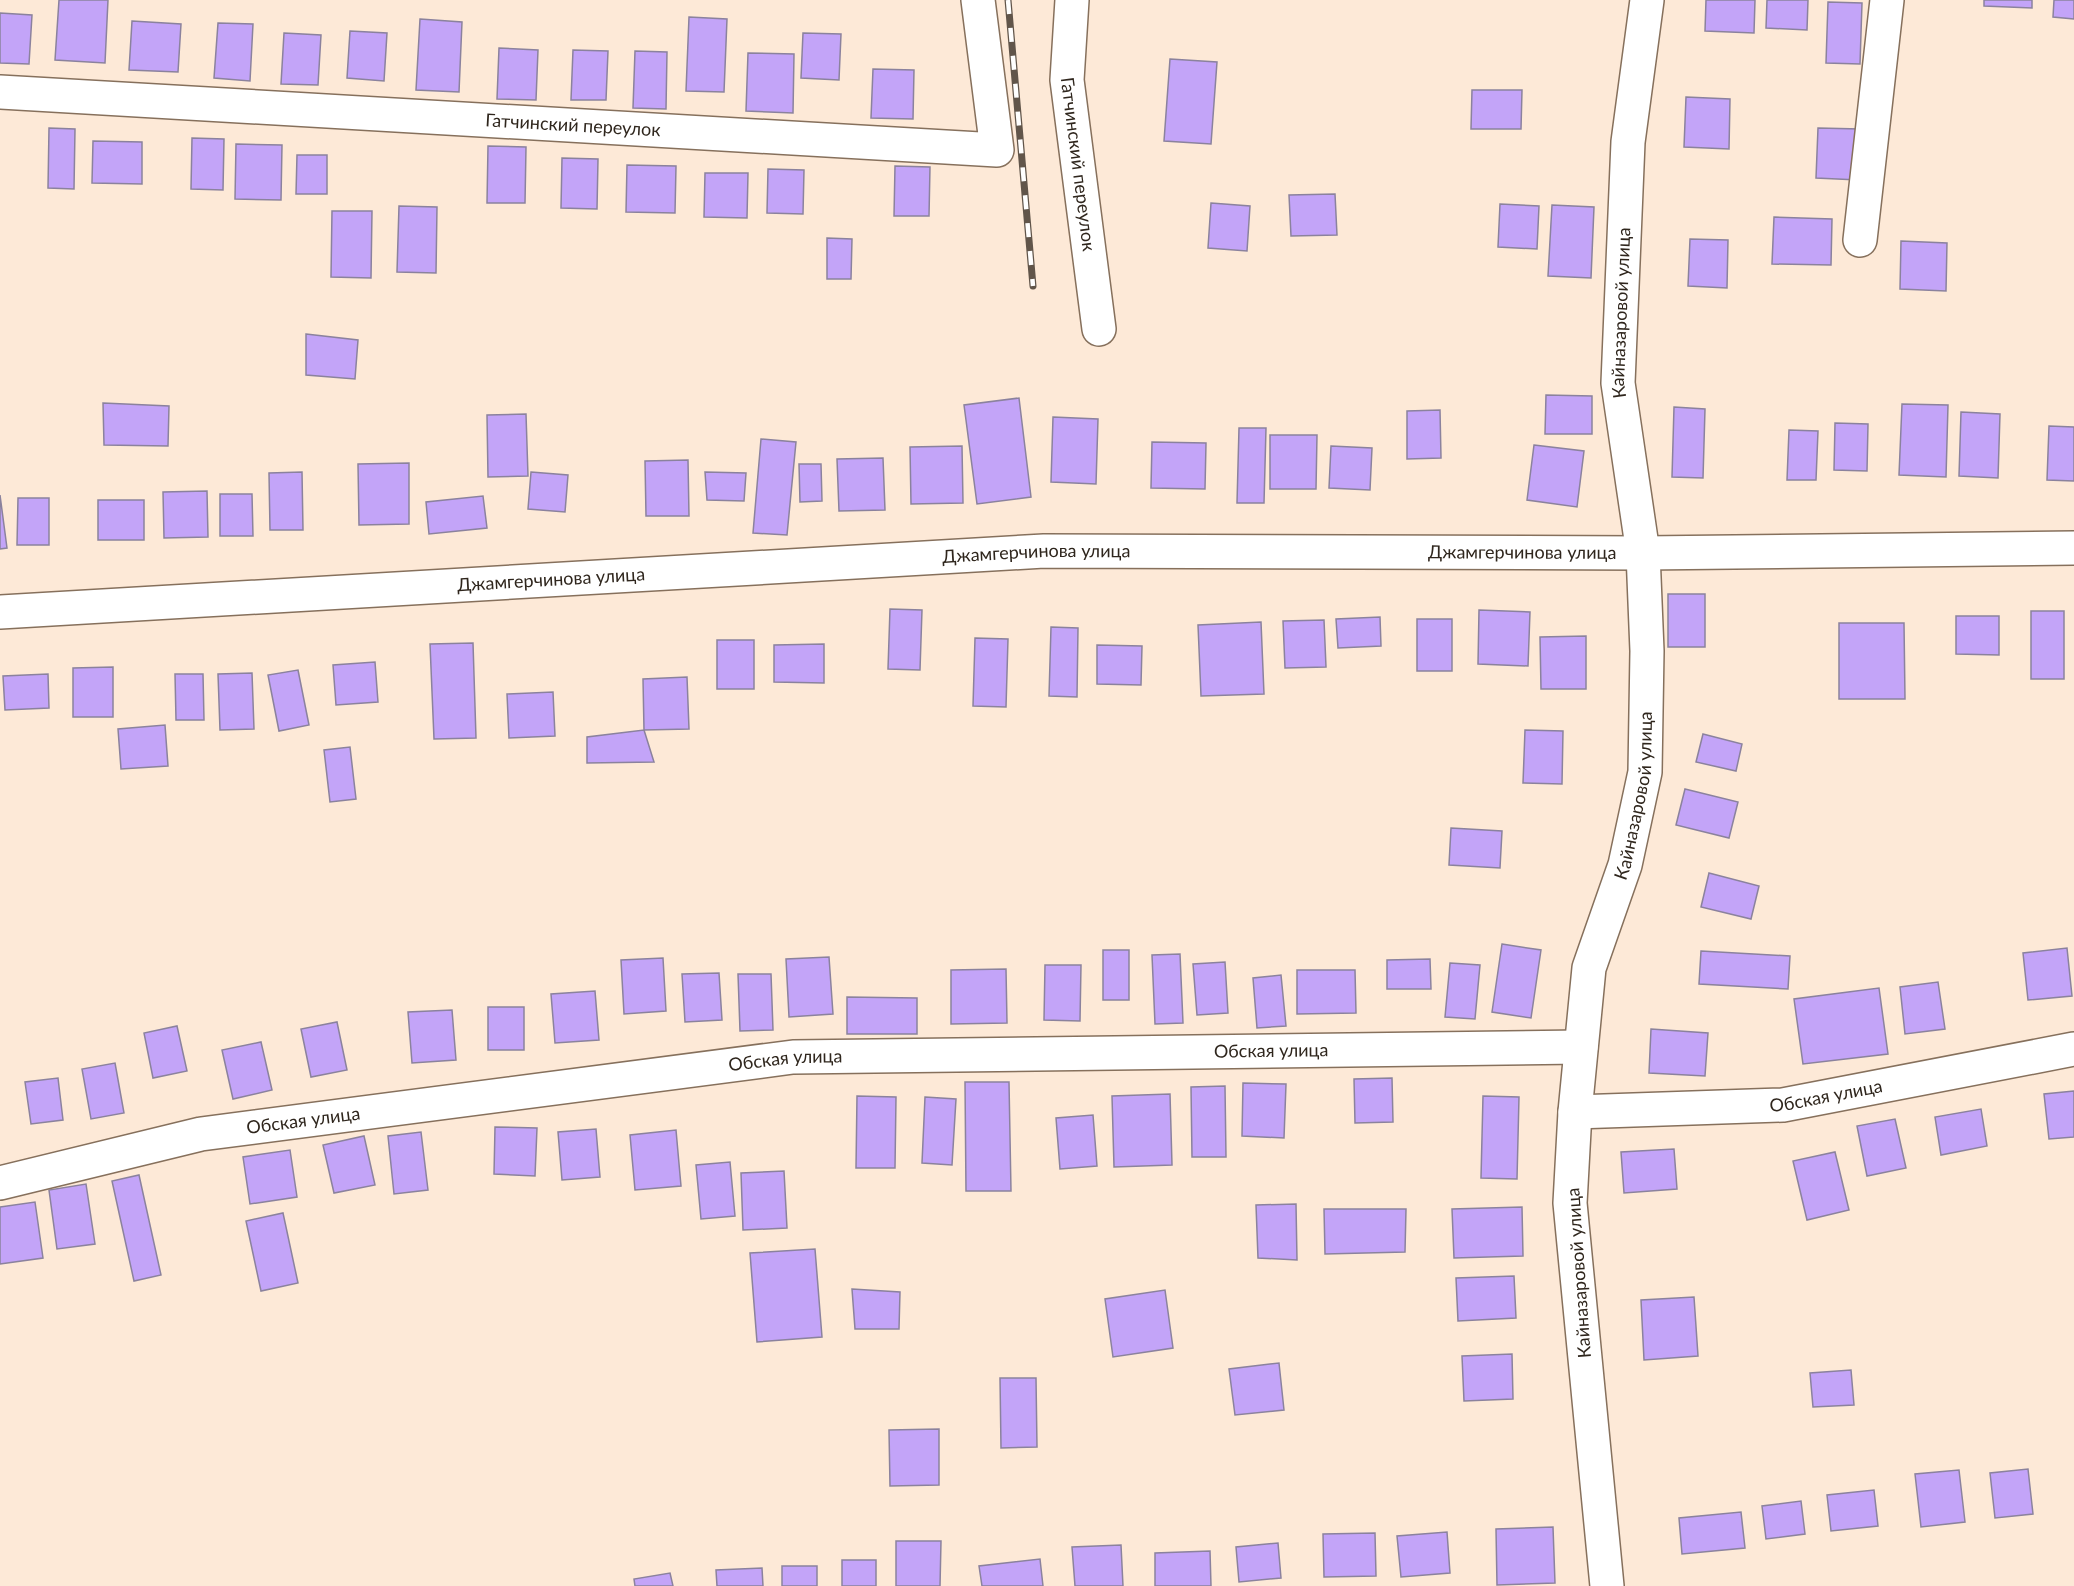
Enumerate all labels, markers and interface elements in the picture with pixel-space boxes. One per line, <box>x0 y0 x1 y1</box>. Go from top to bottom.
street label: Гатчинский переулок <box>1057 76 1101 253</box>
street label: Гатчинский переулок <box>485 108 662 140</box>
street label: Кайназаровой улица <box>1606 227 1634 400</box>
street label: Джамгерчинова улица <box>942 539 1130 567</box>
street label: Джамгерчинова улица <box>1428 540 1616 563</box>
street label: Джамгерчинова улица <box>456 562 646 595</box>
street label: Кайназаровой улица <box>1609 711 1656 883</box>
street label: Обская улица <box>1214 1038 1328 1062</box>
street label: Обская улица <box>727 1044 842 1075</box>
street label: Обская улица <box>1769 1074 1884 1115</box>
street label: Обская улица <box>245 1101 361 1138</box>
street label: Кайназаровой улица <box>1561 1187 1595 1359</box>

